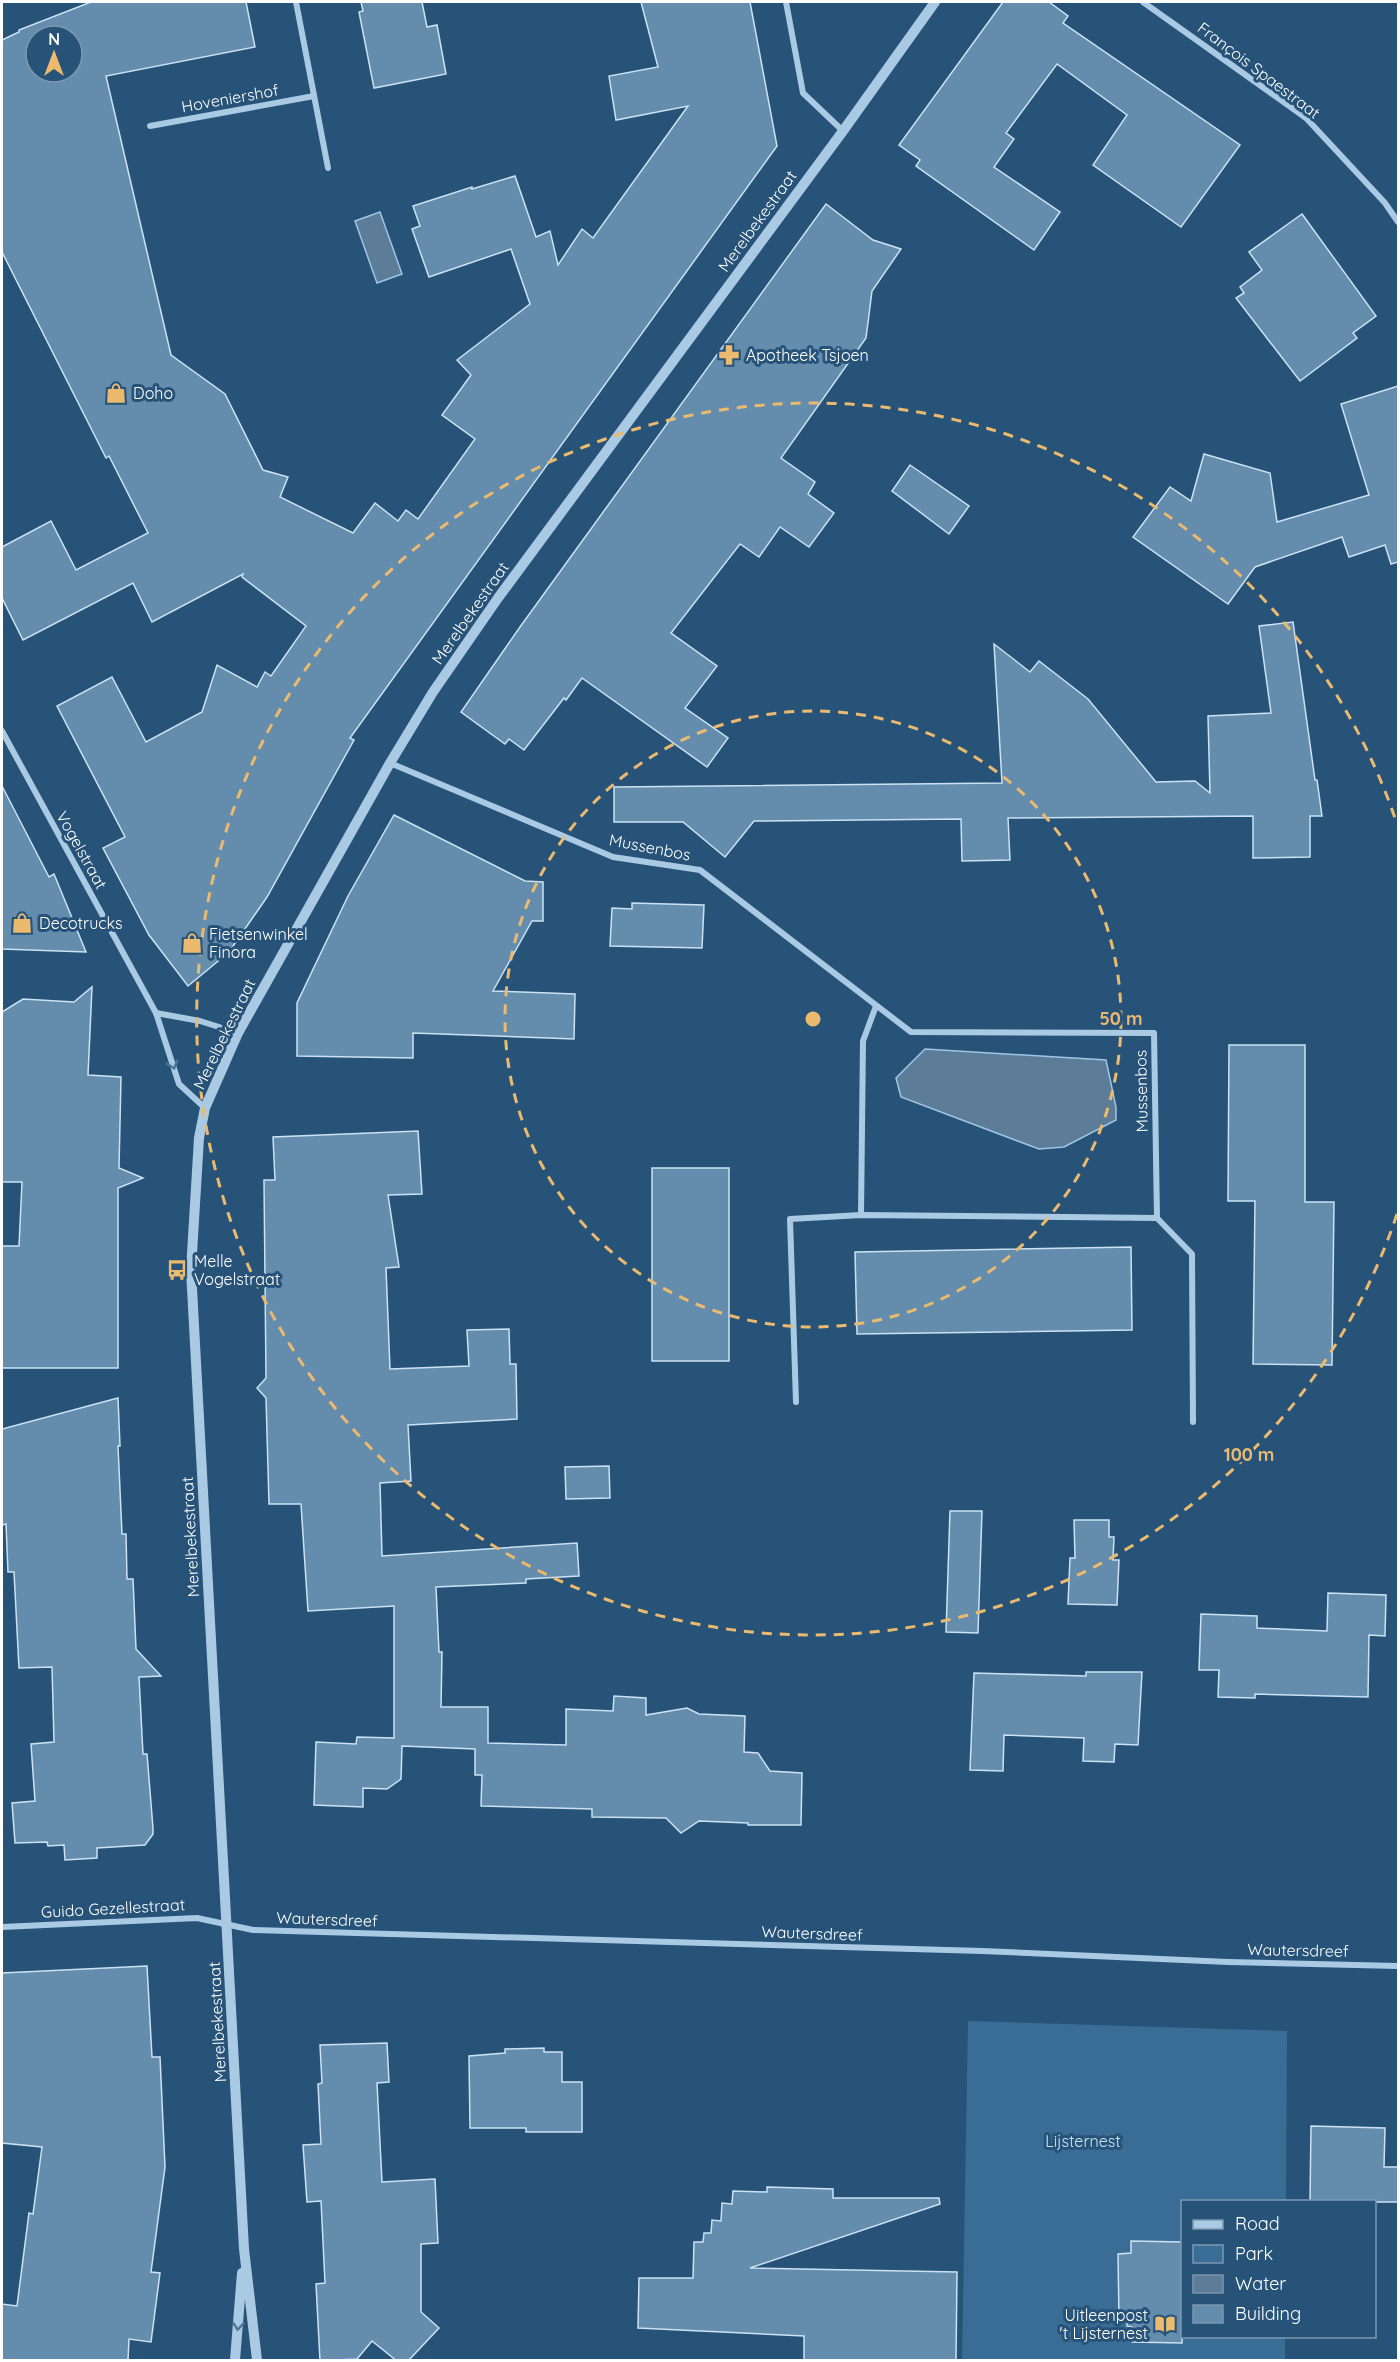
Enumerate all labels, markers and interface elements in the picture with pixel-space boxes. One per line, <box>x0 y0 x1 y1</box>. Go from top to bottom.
street label: François Spaestraat <box>1194 17 1324 123</box>
north arrow <box>24 24 84 84</box>
text: N <box>48 29 60 49</box>
street label: Hoveniershof <box>180 80 280 116</box>
street label: Merelbekestraat <box>713 166 801 276</box>
pharmacy icon: Apotheek Tsjoen <box>717 343 741 367</box>
place label: Apotheek Tsjoen <box>746 345 869 365</box>
shop icon: Doho <box>104 381 128 405</box>
place label: Doho <box>133 383 173 403</box>
street label: Merelbekestraat <box>427 558 513 668</box>
street label: Vogelstraat <box>52 807 112 893</box>
street label: Mussenbos <box>608 829 692 865</box>
shop icon: Decotrucks <box>10 911 34 935</box>
place label: Decotrucks <box>39 913 123 933</box>
place label: Fietsenwinkel Finora <box>209 924 308 962</box>
shop icon: Fietsenwinkel Finora <box>180 931 204 955</box>
street label: Merelbekestraat <box>189 975 259 1093</box>
text: 50 m <box>1099 1007 1143 1030</box>
centre of rings <box>803 1009 823 1029</box>
street label: Mussenbos <box>1130 1050 1152 1132</box>
one-way arrow <box>166 1059 179 1070</box>
place label: Melle Vogelstraat <box>194 1251 280 1289</box>
bus stop icon: Melle Vogelstraat <box>165 1258 189 1282</box>
text: 100 m <box>1224 1443 1274 1466</box>
street label: Merelbekestraat <box>177 1476 203 1598</box>
street label: Guido Gezellestraat <box>40 1894 186 1922</box>
street label: Wautersdreef <box>276 1907 378 1931</box>
street label: Wautersdreef <box>761 1921 863 1945</box>
street label: Wautersdreef <box>1247 1939 1349 1961</box>
street label: Merelbekestraat <box>204 1961 230 2083</box>
park label: Lijsternest <box>1045 2131 1121 2151</box>
legend <box>1181 2200 1376 2338</box>
text: Road <box>1235 2212 1280 2235</box>
text: Park <box>1235 2242 1273 2265</box>
text: Water <box>1235 2272 1286 2295</box>
text: Building <box>1235 2302 1301 2325</box>
place label: Uitleenpost 't Lijsternest <box>1060 2305 1148 2343</box>
library icon: Uitleenpost 't Lijsternest <box>1153 2312 1177 2336</box>
one-way arrow <box>232 2321 245 2330</box>

